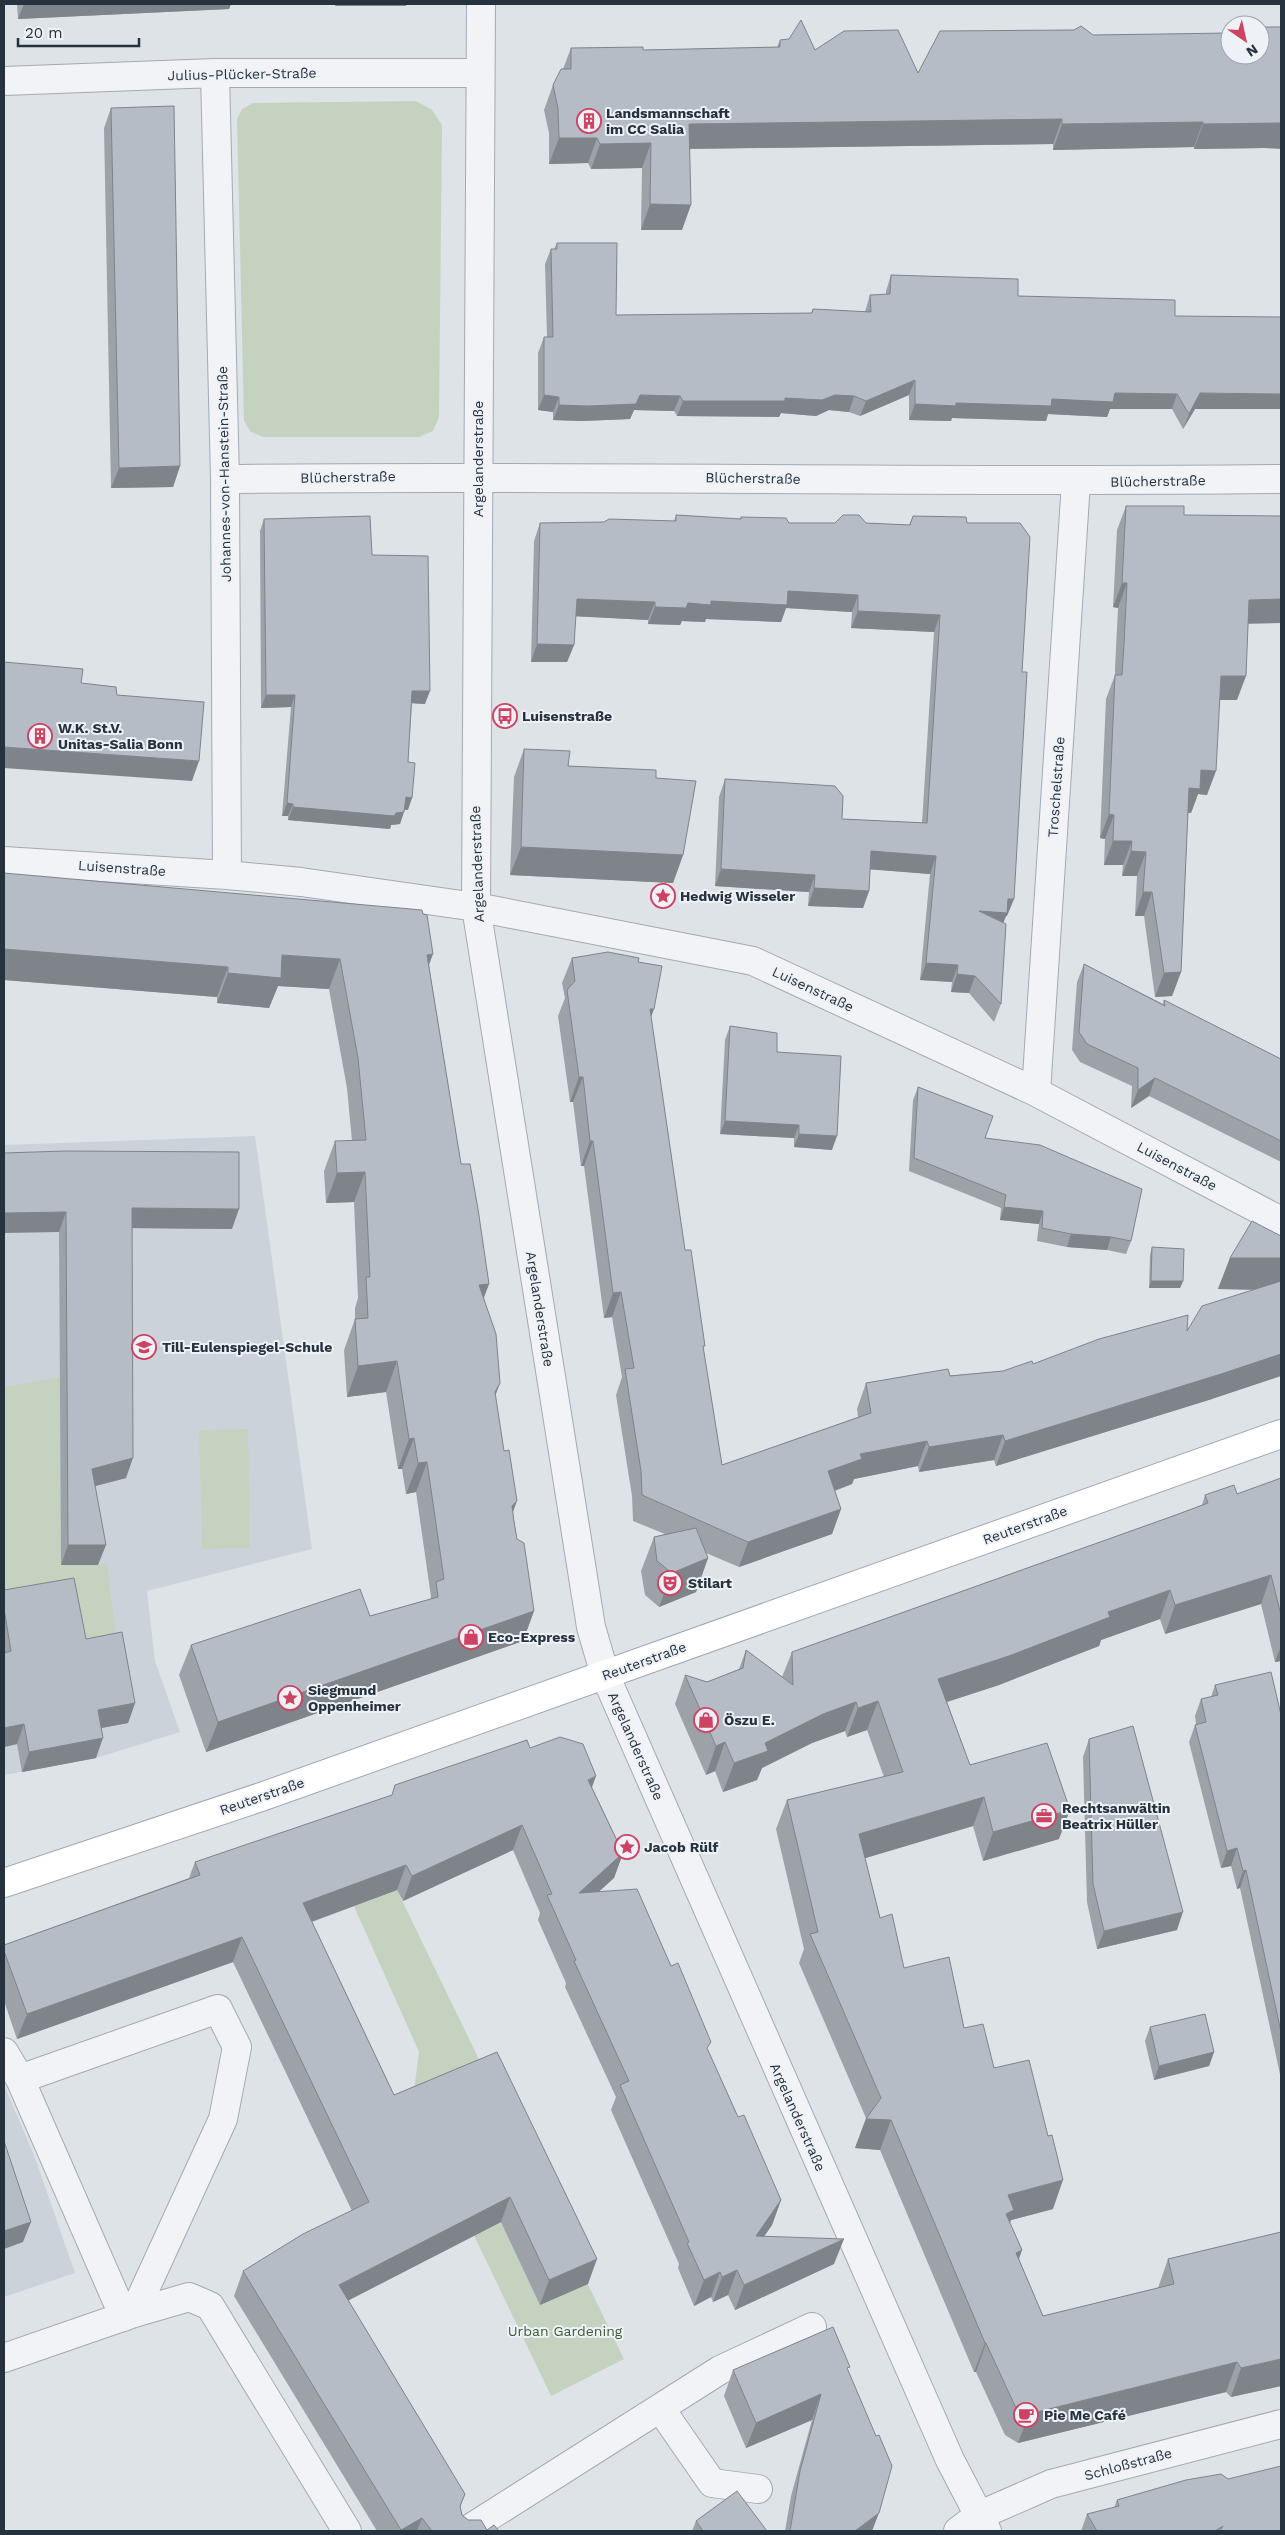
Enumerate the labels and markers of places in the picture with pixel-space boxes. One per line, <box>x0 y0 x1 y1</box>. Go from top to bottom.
place label: Landsmannschaft im CC Salia <box>606 105 730 137</box>
building icon: Landsmannschaft im CC Salia <box>576 108 602 134</box>
bus stop icon: Luisenstraße <box>492 703 518 729</box>
place label: Luisenstraße <box>522 708 612 724</box>
place label: W.K. St.V. Unitas-Salia Bonn <box>58 720 183 752</box>
building icon: W.K. St.V. Unitas-Salia Bonn <box>27 723 53 749</box>
place icon: Hedwig Wisseler <box>650 883 676 909</box>
place label: Hedwig Wisseler <box>680 888 795 904</box>
school or university icon: Till-Eulenspiegel-Schule <box>131 1334 157 1360</box>
place label: Till-Eulenspiegel-Schule <box>162 1339 332 1355</box>
theatre icon: Stilart <box>657 1570 683 1596</box>
place label: Stilart <box>688 1575 732 1591</box>
shop icon: Eco-Express <box>458 1624 484 1650</box>
place label: Eco-Express <box>488 1629 576 1645</box>
place label: Siegmund Oppenheimer <box>308 1682 401 1714</box>
place icon: Siegmund Oppenheimer <box>277 1685 303 1711</box>
shop icon: Öszu E. <box>693 1707 719 1733</box>
place label: Öszu E. <box>724 1712 775 1728</box>
place label: Rechtsanwältin Beatrix Hüller <box>1062 1800 1170 1832</box>
office icon: Rechtsanwältin Beatrix Hüller <box>1031 1803 1057 1829</box>
place icon: Jacob Rülf <box>614 1834 640 1860</box>
place label: Jacob Rülf <box>644 1839 719 1855</box>
cafe icon: Pie Me Café <box>1013 2402 1039 2428</box>
place label: Pie Me Café <box>1044 2407 1126 2423</box>

